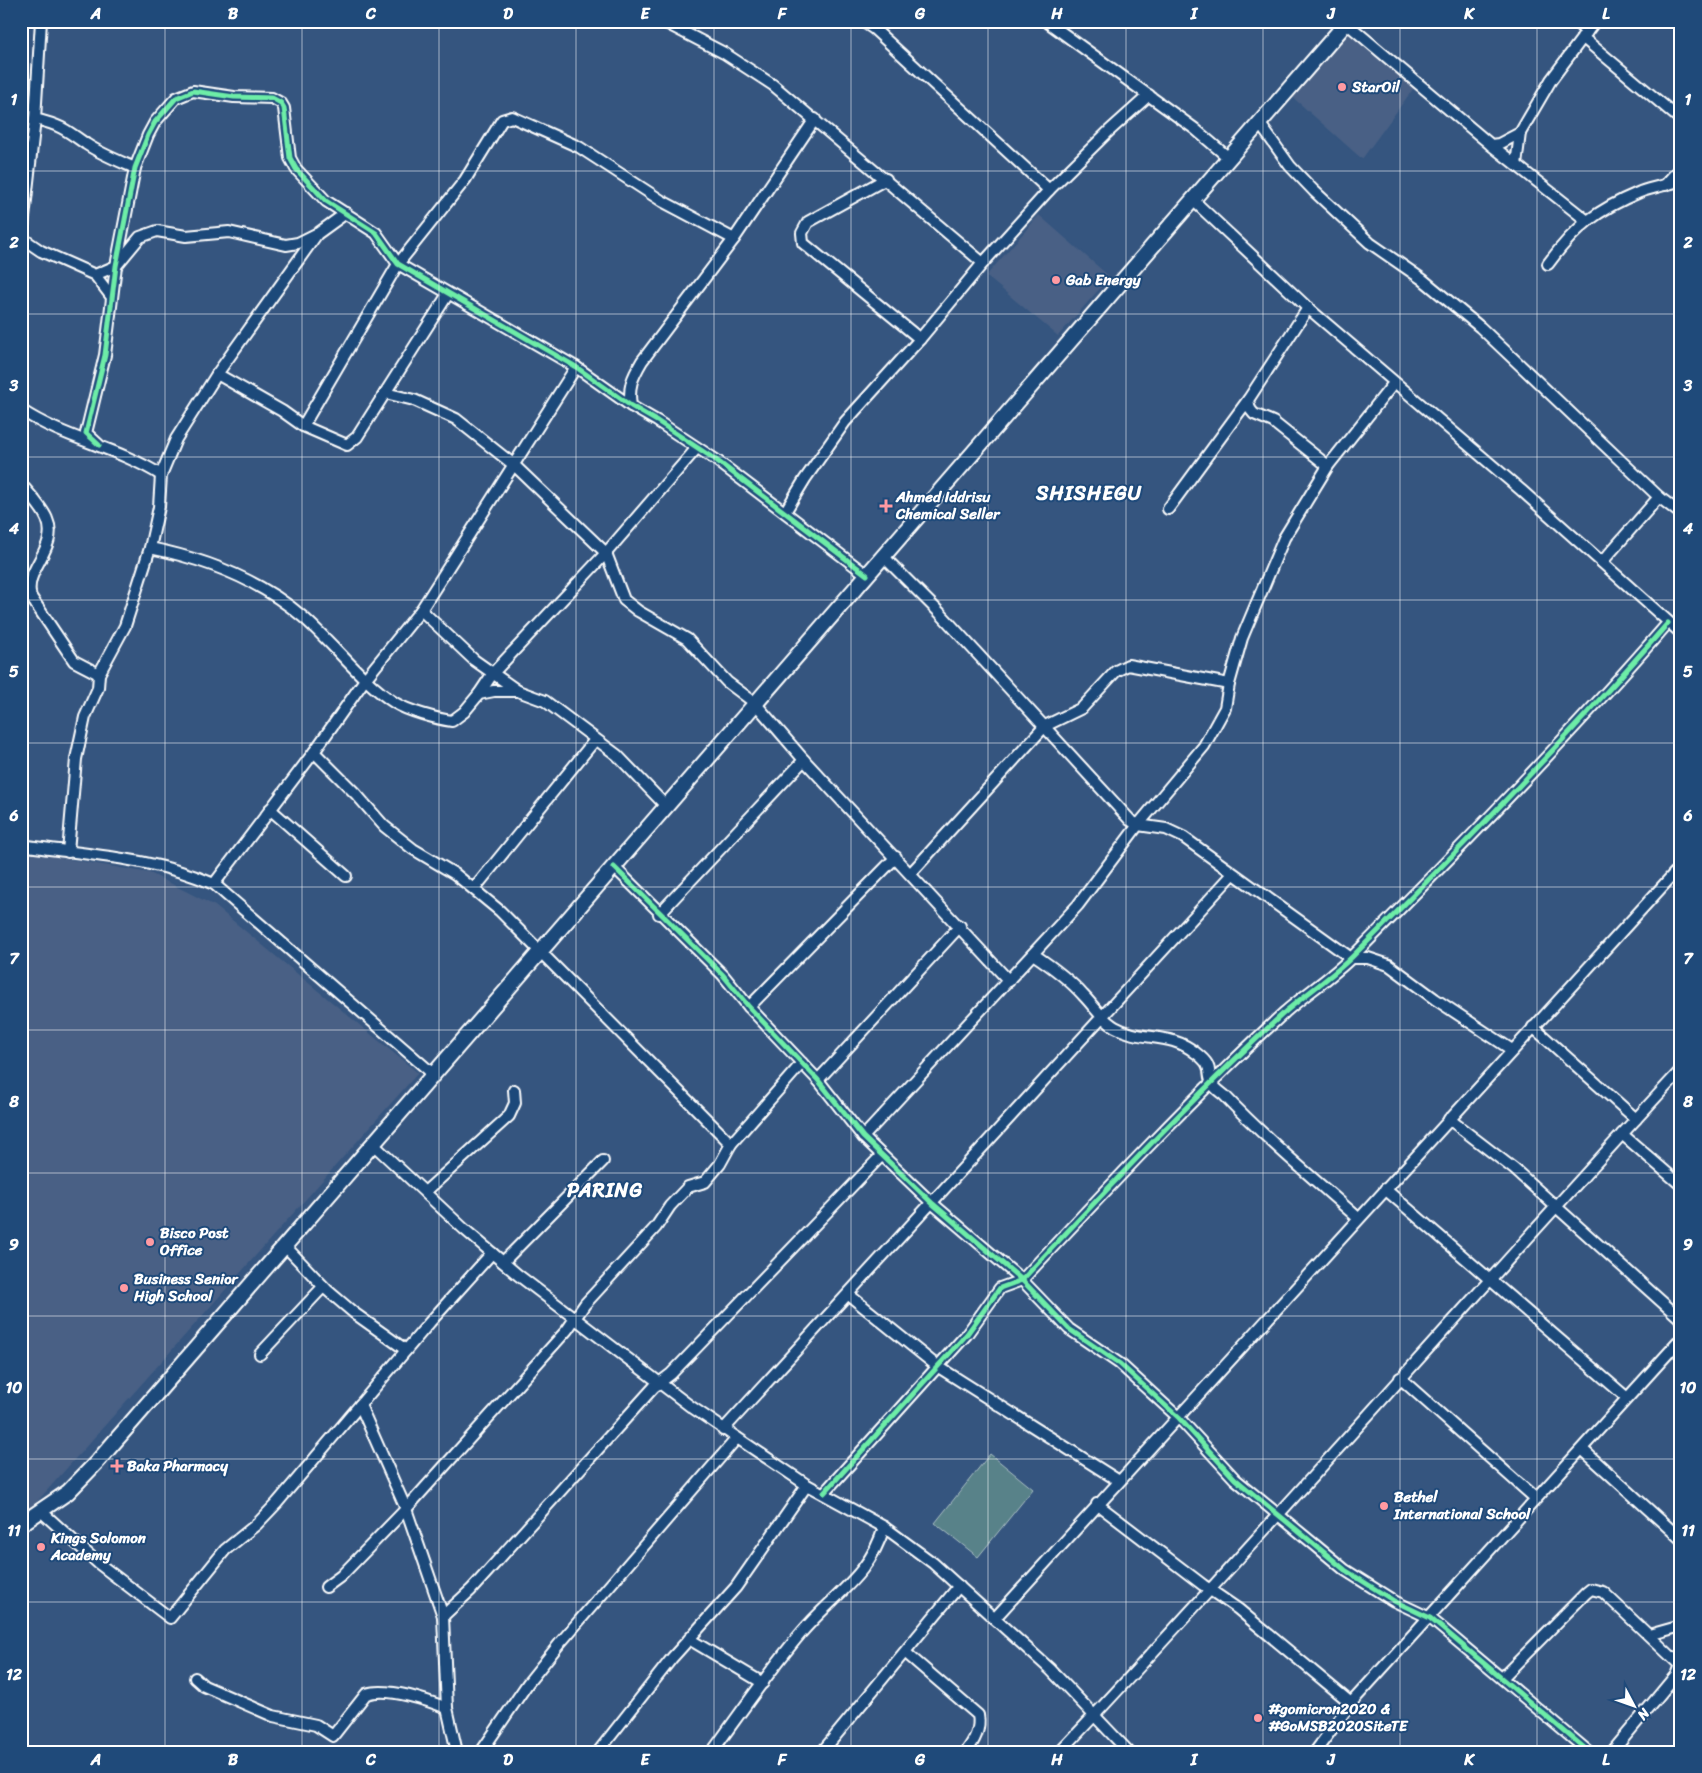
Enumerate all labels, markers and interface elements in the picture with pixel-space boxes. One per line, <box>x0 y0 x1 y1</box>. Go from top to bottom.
text: A <box>90 0 101 28</box>
text: B <box>228 0 239 28</box>
text: C <box>365 0 377 28</box>
text: D <box>503 0 513 28</box>
text: E <box>641 0 651 28</box>
text: F <box>777 0 788 28</box>
text: G <box>914 0 926 28</box>
text: H <box>1050 0 1063 28</box>
text: I <box>1190 0 1199 28</box>
text: J <box>1326 0 1336 28</box>
text: K <box>1463 0 1475 28</box>
text: L <box>1602 0 1610 28</box>
place label: StarOil <box>1351 74 1401 100</box>
marker: StarOil <box>1336 81 1348 93</box>
text: 1 <box>11 85 18 114</box>
text: 1 <box>1685 85 1692 114</box>
text: 2 <box>8 228 19 257</box>
text: 2 <box>1682 228 1693 257</box>
place label: Gab Energy <box>1065 267 1142 293</box>
marker: Gab Energy <box>1050 274 1062 286</box>
text: 3 <box>9 371 19 400</box>
text: 3 <box>1683 371 1693 400</box>
district label: SHISHEGU <box>1035 476 1142 511</box>
place label: Ahmed Iddrisu Chemical Seller <box>895 484 1001 527</box>
marker: Ahmed Iddrisu Chemical Seller <box>880 500 892 512</box>
text: 4 <box>8 514 19 543</box>
text: 4 <box>1682 514 1693 543</box>
text: 5 <box>9 657 19 686</box>
text: 5 <box>1683 657 1693 686</box>
text: 6 <box>8 801 19 830</box>
text: 6 <box>1682 801 1693 830</box>
text: 7 <box>9 944 20 973</box>
text: 7 <box>1683 944 1694 973</box>
text: 8 <box>8 1087 19 1116</box>
text: 8 <box>1682 1087 1693 1116</box>
district label: PARING <box>567 1173 643 1208</box>
place label: Bisco Post Office <box>159 1220 229 1263</box>
text: 9 <box>9 1230 19 1259</box>
text: 9 <box>1683 1230 1693 1259</box>
marker: Bisco Post Office <box>144 1236 156 1248</box>
place label: Business Senior High School <box>133 1266 240 1309</box>
marker: Business Senior High School <box>118 1282 130 1294</box>
text: 10 <box>6 1373 22 1402</box>
text: 10 <box>1680 1373 1696 1402</box>
place label: Baka Pharmacy <box>127 1453 228 1479</box>
marker: Baka Pharmacy <box>111 1460 123 1472</box>
place label: Bethel International School <box>1393 1484 1531 1527</box>
marker: Bethel International School <box>1378 1500 1390 1512</box>
text: 11 <box>7 1516 21 1545</box>
text: 11 <box>1681 1516 1695 1545</box>
place label: Kings Solomon Academy <box>50 1525 147 1568</box>
marker: Kings Solomon Academy <box>35 1541 47 1553</box>
text: 12 <box>6 1660 23 1689</box>
text: 12 <box>1680 1660 1697 1689</box>
north arrow <box>1610 1680 1660 1730</box>
place label: #gomicron2020 & #GoMSB2020SiteTE <box>1268 1696 1409 1739</box>
text: N <box>1631 1702 1657 1726</box>
marker: #gomicron2020 & #GoMSB2020SiteTE <box>1252 1712 1264 1724</box>
text: A <box>90 1745 101 1773</box>
text: B <box>228 1745 239 1773</box>
text: C <box>365 1745 377 1773</box>
text: D <box>503 1745 513 1773</box>
text: E <box>641 1745 651 1773</box>
text: F <box>777 1745 788 1773</box>
text: G <box>914 1745 926 1773</box>
text: H <box>1050 1745 1063 1773</box>
text: I <box>1190 1745 1199 1773</box>
text: J <box>1326 1745 1336 1773</box>
text: K <box>1463 1745 1475 1773</box>
text: L <box>1602 1745 1610 1773</box>

